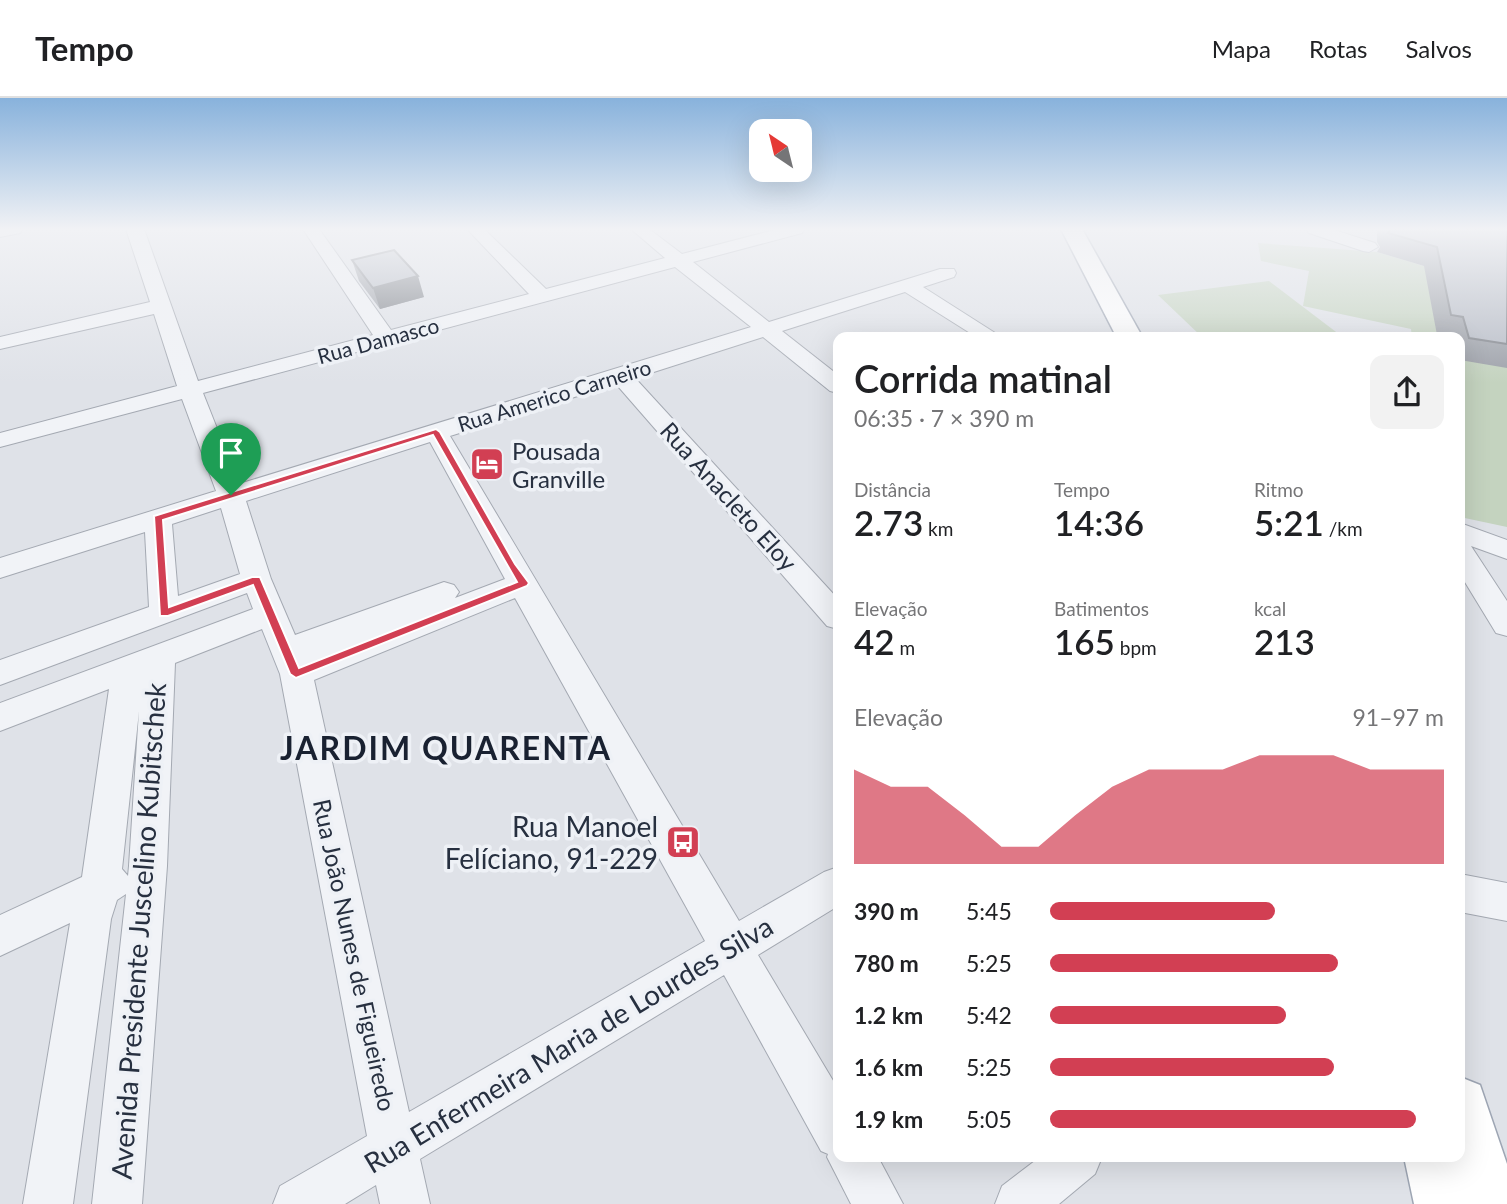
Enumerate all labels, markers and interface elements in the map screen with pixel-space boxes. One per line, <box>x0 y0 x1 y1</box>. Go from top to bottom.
text: Tempo <box>35 28 134 68</box>
text: Mapa <box>1212 34 1271 63</box>
text: Rotas <box>1309 34 1368 63</box>
text: Salvos <box>1406 34 1472 63</box>
north arrow <box>749 119 812 182</box>
map controls <box>749 119 812 182</box>
street label: Rua Damasco <box>314 312 442 368</box>
street label: Rua Americo Carneiro <box>454 354 654 436</box>
text: Corrida matinal <box>854 355 1112 401</box>
button: share <box>1370 355 1444 429</box>
text: 06:35 · 7 × 390 m <box>854 404 1034 432</box>
street label: Rua Anacleto Eloy <box>655 416 804 577</box>
pin <box>201 423 261 495</box>
icon: arrive <box>212 434 250 472</box>
place label: Pousada Granville <box>512 436 605 493</box>
hotel icon: Pousada Granville <box>468 445 506 483</box>
text: Distância <box>854 478 931 501</box>
text: Tempo <box>1054 478 1110 501</box>
text: Ritmo <box>1254 478 1304 501</box>
text: 2.73 <box>854 501 923 543</box>
text: 14:36 <box>1054 501 1144 543</box>
text: 5:21 <box>1254 501 1324 543</box>
text: km <box>923 517 953 540</box>
text: /km <box>1324 517 1363 540</box>
text: Elevação <box>854 597 928 620</box>
text: Batimentos <box>1054 597 1149 620</box>
text: kcal <box>1254 597 1286 620</box>
text: 42 <box>854 620 895 662</box>
text: 165 <box>1054 620 1115 662</box>
text: 213 <box>1254 620 1315 662</box>
text: m <box>895 636 915 659</box>
text: bpm <box>1115 636 1157 659</box>
street label: Avenida Presidente Juscelino Kubitschek <box>104 681 172 1180</box>
text: Elevação <box>854 703 943 731</box>
text: 91–97 m <box>1352 703 1444 731</box>
district label: JARDIM QUARENTA <box>280 728 612 767</box>
street label: Rua João Nunes de Figueiredo <box>308 796 402 1114</box>
place label: Rua Manoel Felíciano, 91-229 <box>445 809 658 875</box>
bus stop icon: Rua Manoel Felíciano, 91-229 <box>664 823 702 861</box>
text: 390 m <box>854 897 919 925</box>
text: 5:45 <box>966 897 1012 925</box>
street label: Rua Enfermeira Maria de Lourdes Silva <box>358 908 778 1180</box>
text: 780 m <box>854 949 919 977</box>
text: 5:25 <box>966 949 1012 977</box>
text: 1.2 km <box>854 1001 923 1029</box>
text: 5:42 <box>966 1001 1012 1029</box>
text: 1.6 km <box>854 1053 923 1081</box>
text: 5:25 <box>966 1053 1012 1081</box>
text: 1.9 km <box>854 1105 923 1133</box>
text: 5:05 <box>966 1105 1012 1133</box>

